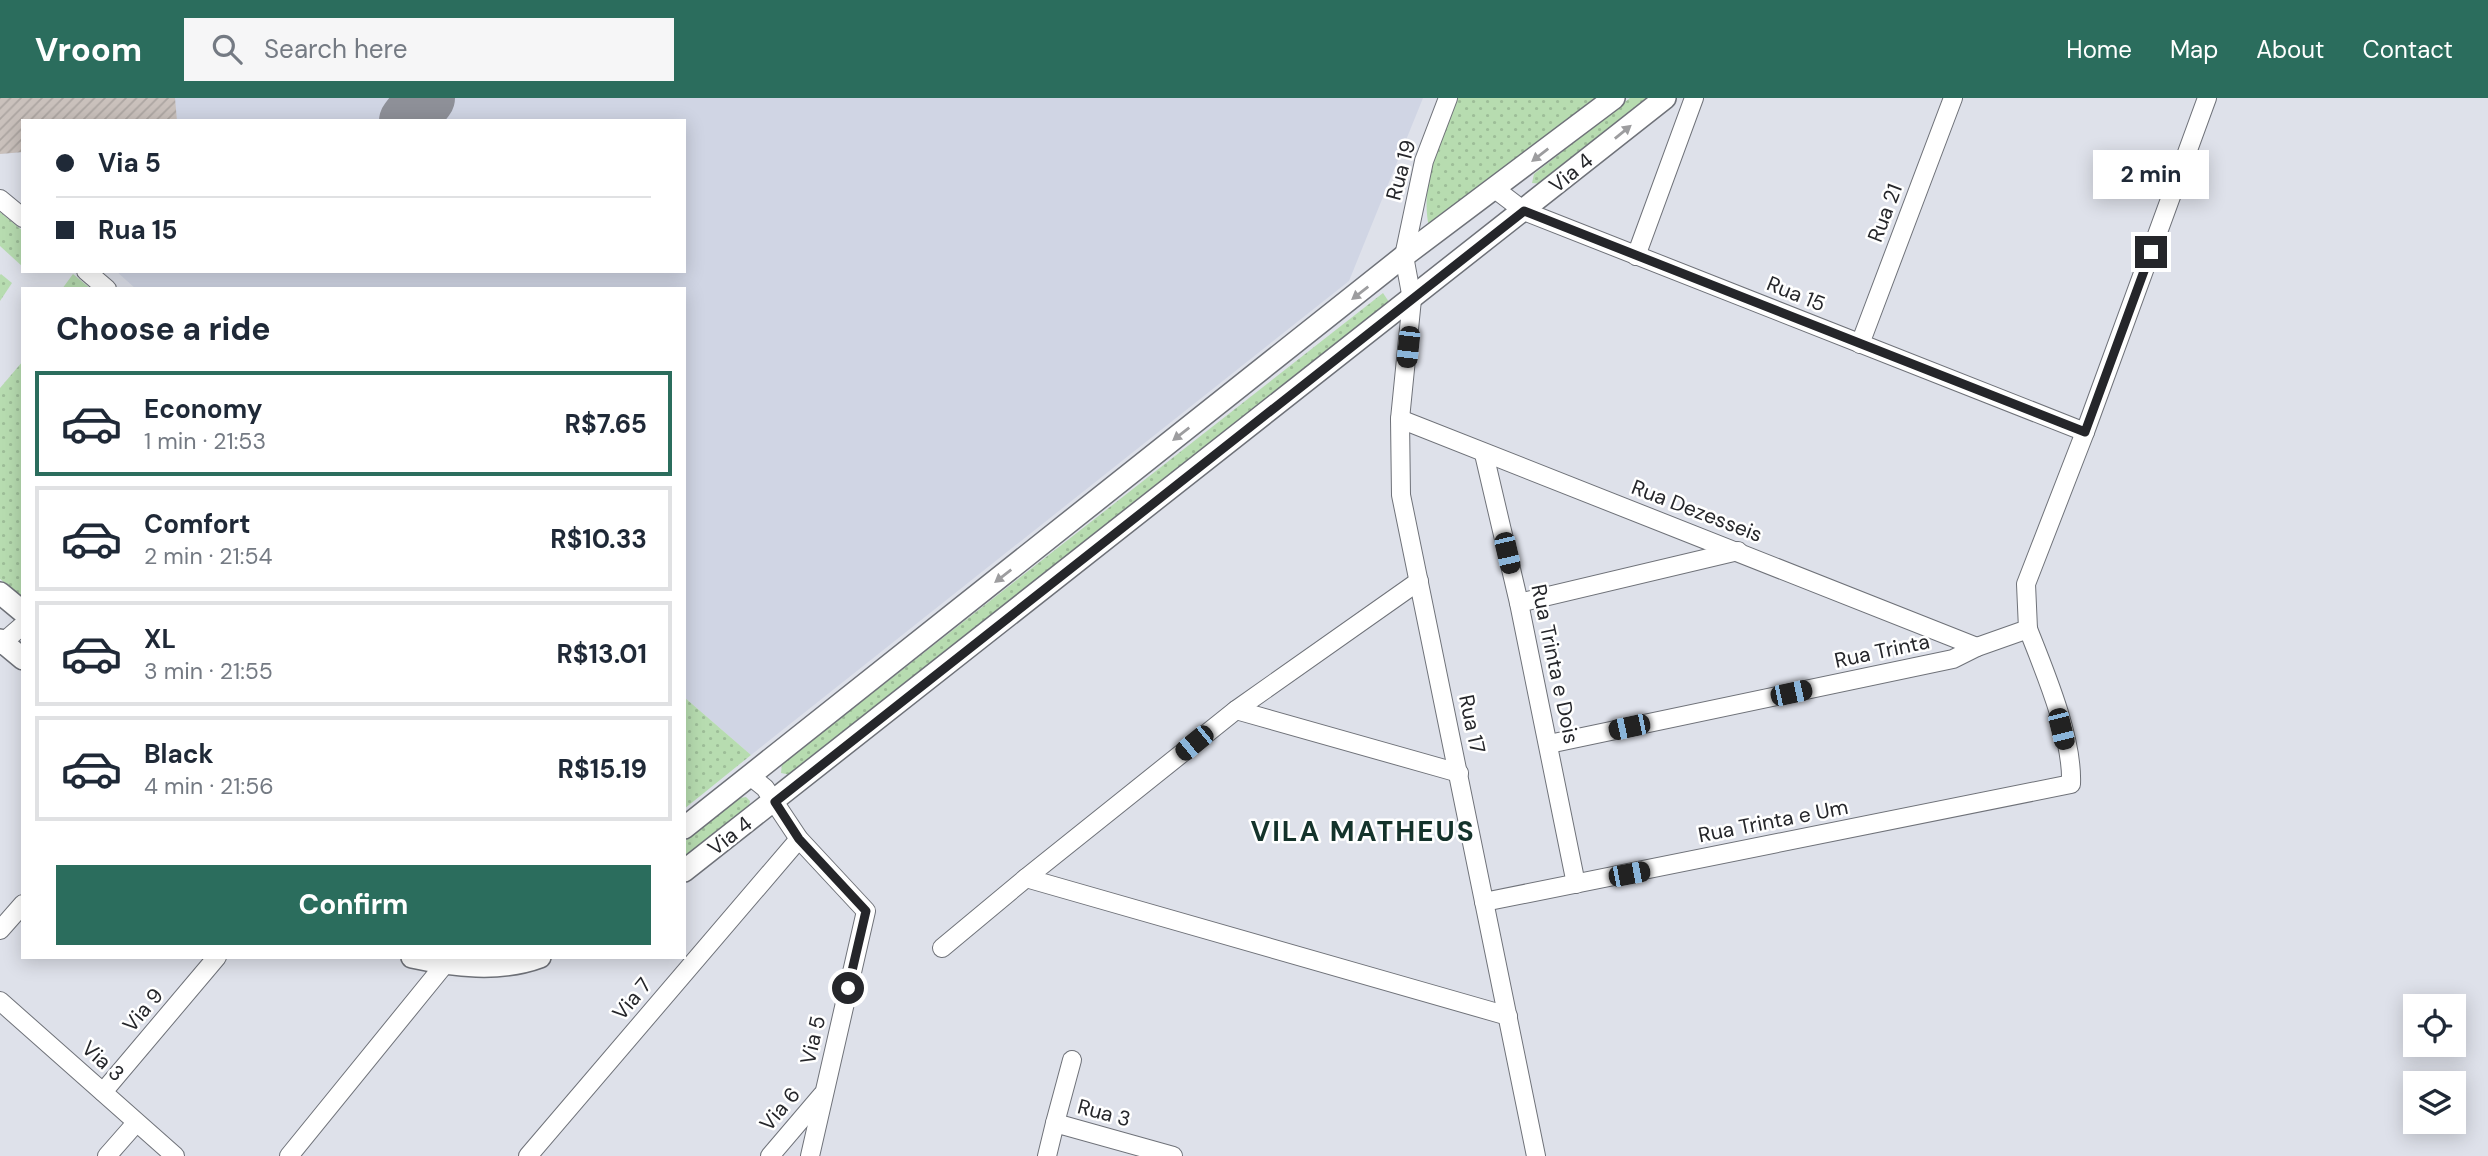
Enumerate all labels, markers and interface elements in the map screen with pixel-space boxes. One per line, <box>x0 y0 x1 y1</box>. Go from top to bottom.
search box <box>184 18 674 81</box>
text: Vroom <box>35 28 142 71</box>
icon: search <box>208 30 246 68</box>
text: Search here <box>264 32 408 66</box>
text: Home <box>2066 34 2132 65</box>
text: Map <box>2170 34 2218 65</box>
text: About <box>2256 34 2325 65</box>
text: Contact <box>2363 34 2453 65</box>
one-way arrow <box>1614 124 1632 139</box>
street label: Rua 19 <box>1380 137 1422 203</box>
text: Via 5 <box>98 146 161 180</box>
one-way arrow <box>1531 147 1549 161</box>
street label: Via 4 <box>1543 147 1599 199</box>
callout: 2 min <box>2093 150 2209 200</box>
text: 2 min <box>2121 159 2181 189</box>
street label: Rua 21 <box>1861 180 1909 246</box>
text: Rua 15 <box>98 213 177 247</box>
route end <box>2135 236 2167 268</box>
street label: Rua 15 <box>1763 270 1829 318</box>
one-way arrow <box>1351 286 1369 301</box>
text: Choose a ride <box>56 308 271 350</box>
car <box>1396 325 1421 369</box>
icon: car <box>60 392 123 455</box>
text: Economy <box>144 392 262 426</box>
text: R$7.65 <box>565 407 647 441</box>
text: 1 min · 21:53 <box>144 426 266 456</box>
one-way arrow <box>1173 427 1191 442</box>
street label: Rua Dezesseis <box>1628 473 1766 549</box>
icon: car <box>60 507 123 570</box>
text: Comfort <box>144 507 250 541</box>
text: R$10.33 <box>550 522 647 556</box>
car <box>1493 530 1522 576</box>
text: 2 min · 21:54 <box>144 541 272 571</box>
one-way arrow <box>995 568 1013 583</box>
street label: Rua Trinta e Dois <box>1524 582 1586 746</box>
icon: car <box>60 622 123 685</box>
text: XL <box>144 622 176 656</box>
street label: Rua Trinta <box>1832 627 1932 675</box>
text: R$13.01 <box>556 637 647 671</box>
text: 3 min · 21:55 <box>144 656 273 686</box>
car <box>1769 678 1814 708</box>
street label: Rua 17 <box>1452 692 1492 756</box>
car <box>2046 706 2077 752</box>
car <box>1607 712 1652 742</box>
car <box>1172 722 1217 764</box>
icon: car <box>60 737 123 800</box>
text: Black <box>144 737 214 771</box>
text: R$15.19 <box>558 752 647 786</box>
text: 4 min · 21:56 <box>144 771 274 801</box>
street label: Rua Trinta e Um <box>1696 793 1850 849</box>
street label: Via 4 <box>702 810 758 862</box>
district label: VILA MATHEUS <box>1250 813 1476 850</box>
car <box>1607 860 1652 888</box>
button: Confirm <box>56 865 651 945</box>
street label: Via 7 <box>606 972 658 1026</box>
route start <box>832 972 864 1004</box>
street label: Via 9 <box>116 982 170 1038</box>
map controls <box>2403 994 2466 1134</box>
button: locate <box>2403 994 2466 1057</box>
street label: Via 5 <box>794 1013 832 1067</box>
street label: Via 3 <box>76 1034 130 1088</box>
button: layers <box>2403 1071 2466 1134</box>
street label: Via 6 <box>753 1081 807 1137</box>
street label: Rua 3 <box>1074 1092 1134 1134</box>

